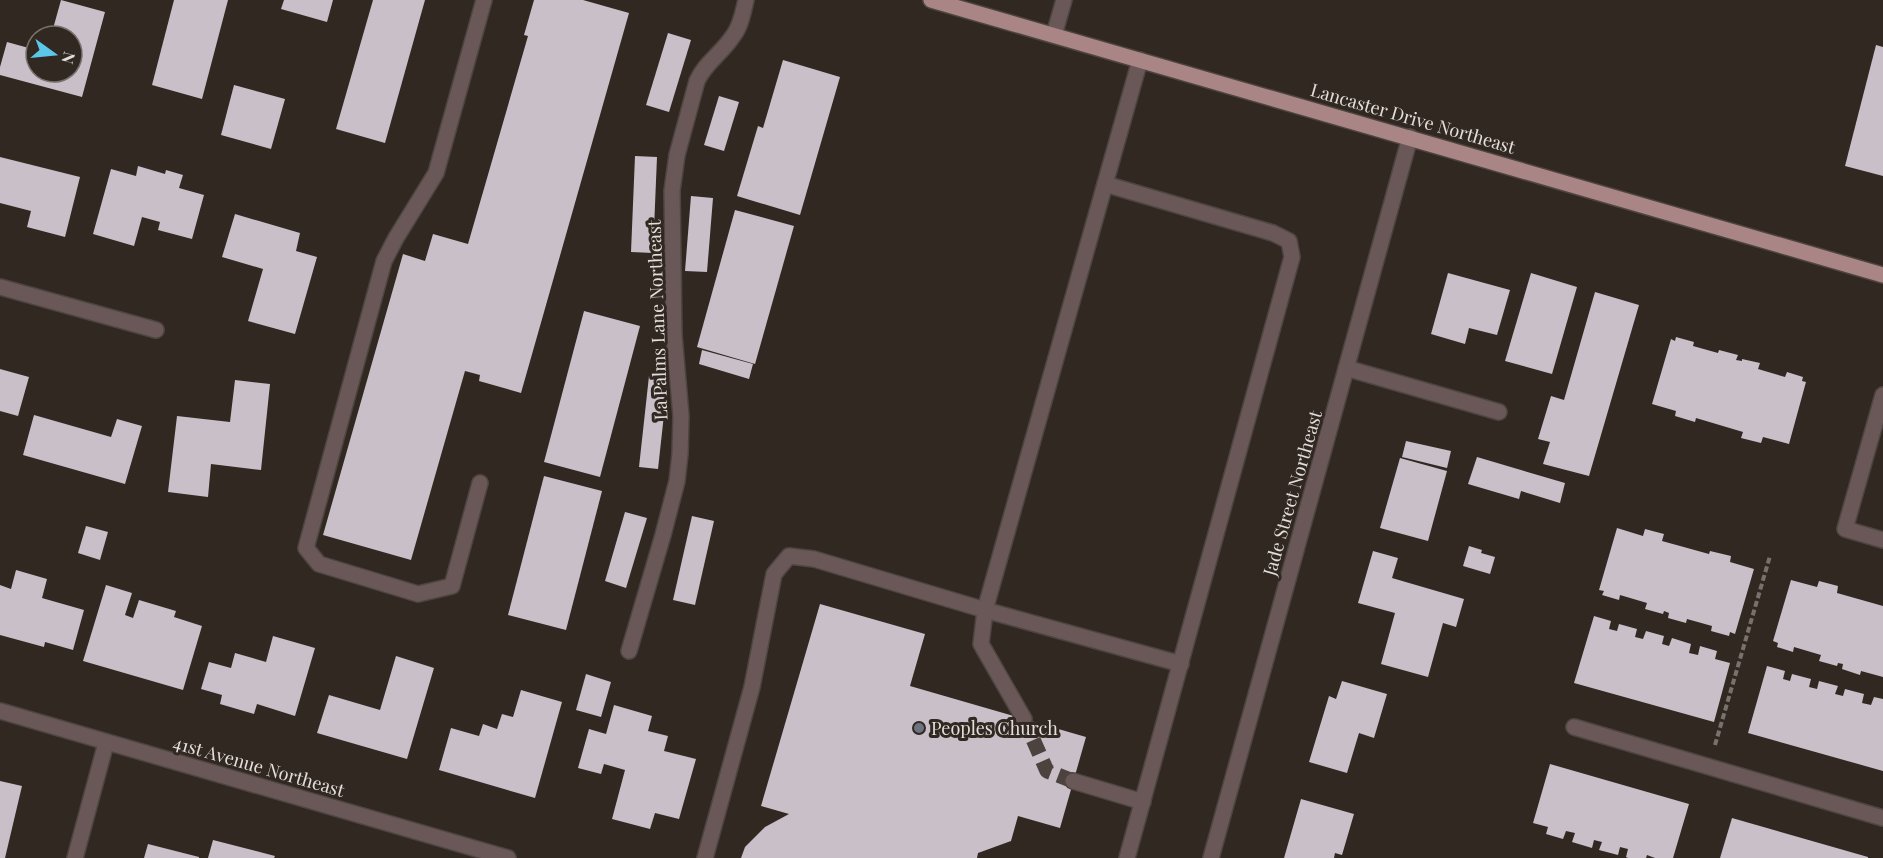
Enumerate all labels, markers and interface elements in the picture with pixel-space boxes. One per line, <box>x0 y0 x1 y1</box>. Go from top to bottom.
north arrow <box>24 24 84 84</box>
text: N <box>57 50 81 67</box>
street label: Lancaster Drive Northeast <box>1308 77 1519 159</box>
street label: La Palms Lane Northeast <box>641 219 672 421</box>
street label: Jade Street Northeast <box>1257 407 1327 579</box>
place label: Peoples Church <box>931 716 1058 740</box>
marker: Peoples Church <box>912 721 926 735</box>
street label: 41st Avenue Northeast <box>171 730 348 802</box>

